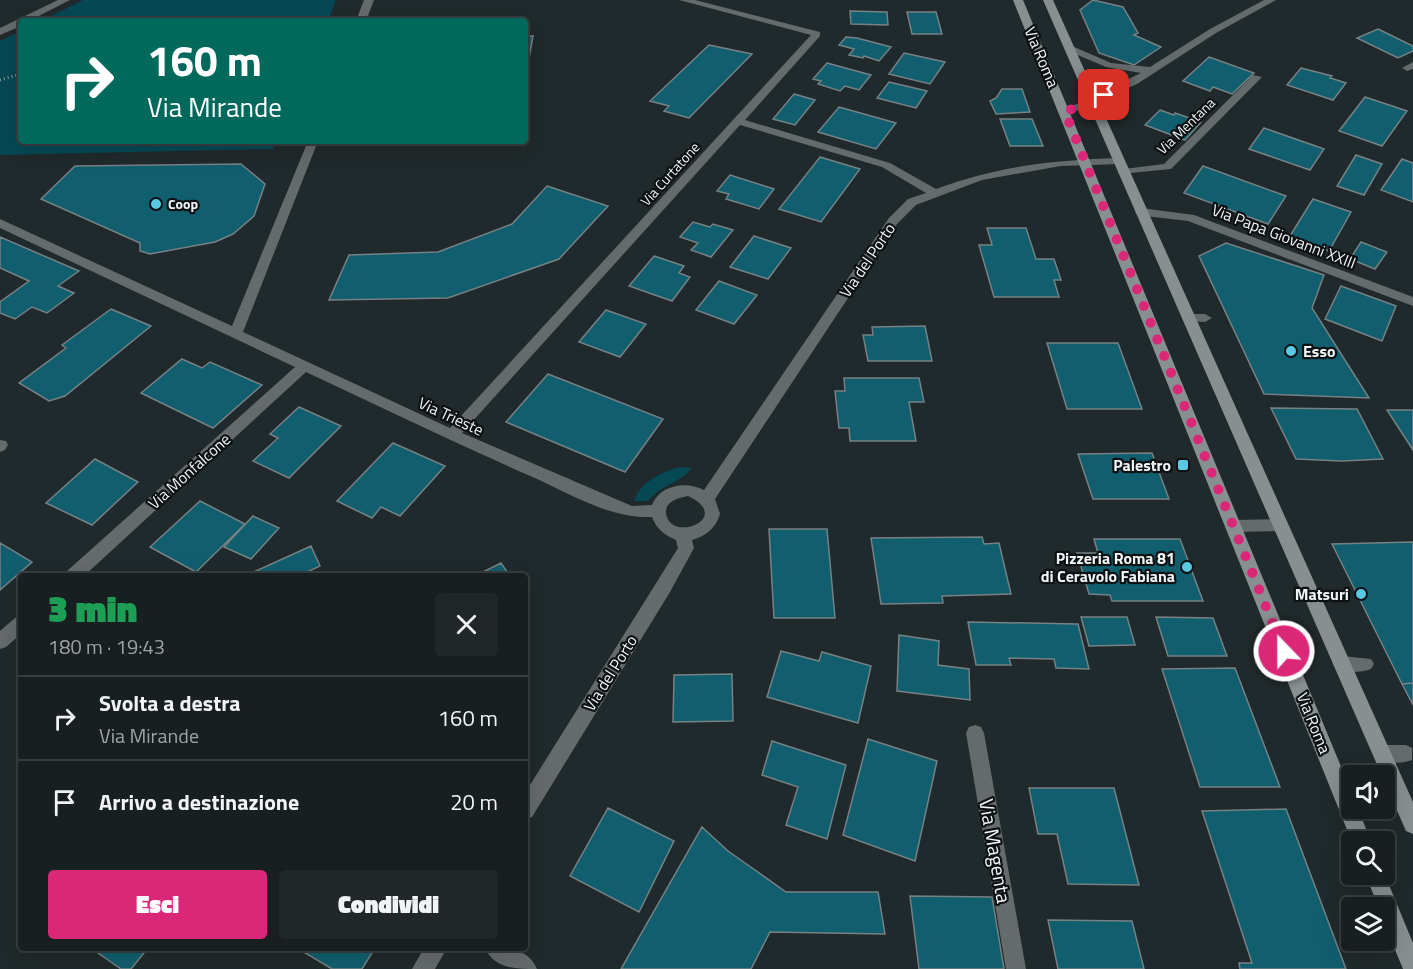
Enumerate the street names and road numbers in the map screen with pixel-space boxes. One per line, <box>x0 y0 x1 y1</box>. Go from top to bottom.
street label: Via Roma <box>1018 23 1066 91</box>
street label: Via Mentana <box>1152 92 1220 159</box>
street label: Via Curtatone <box>635 137 704 210</box>
street label: Via Papa Giovanni XXIII <box>1208 197 1360 275</box>
street label: Via del Porto <box>833 218 901 302</box>
street label: Via Trieste <box>414 390 488 442</box>
street label: Via Monfalcone <box>142 427 236 515</box>
street label: Via del Porto <box>577 630 643 716</box>
street label: Via Roma <box>1291 689 1337 757</box>
street label: Via Magenta <box>971 796 1020 905</box>

